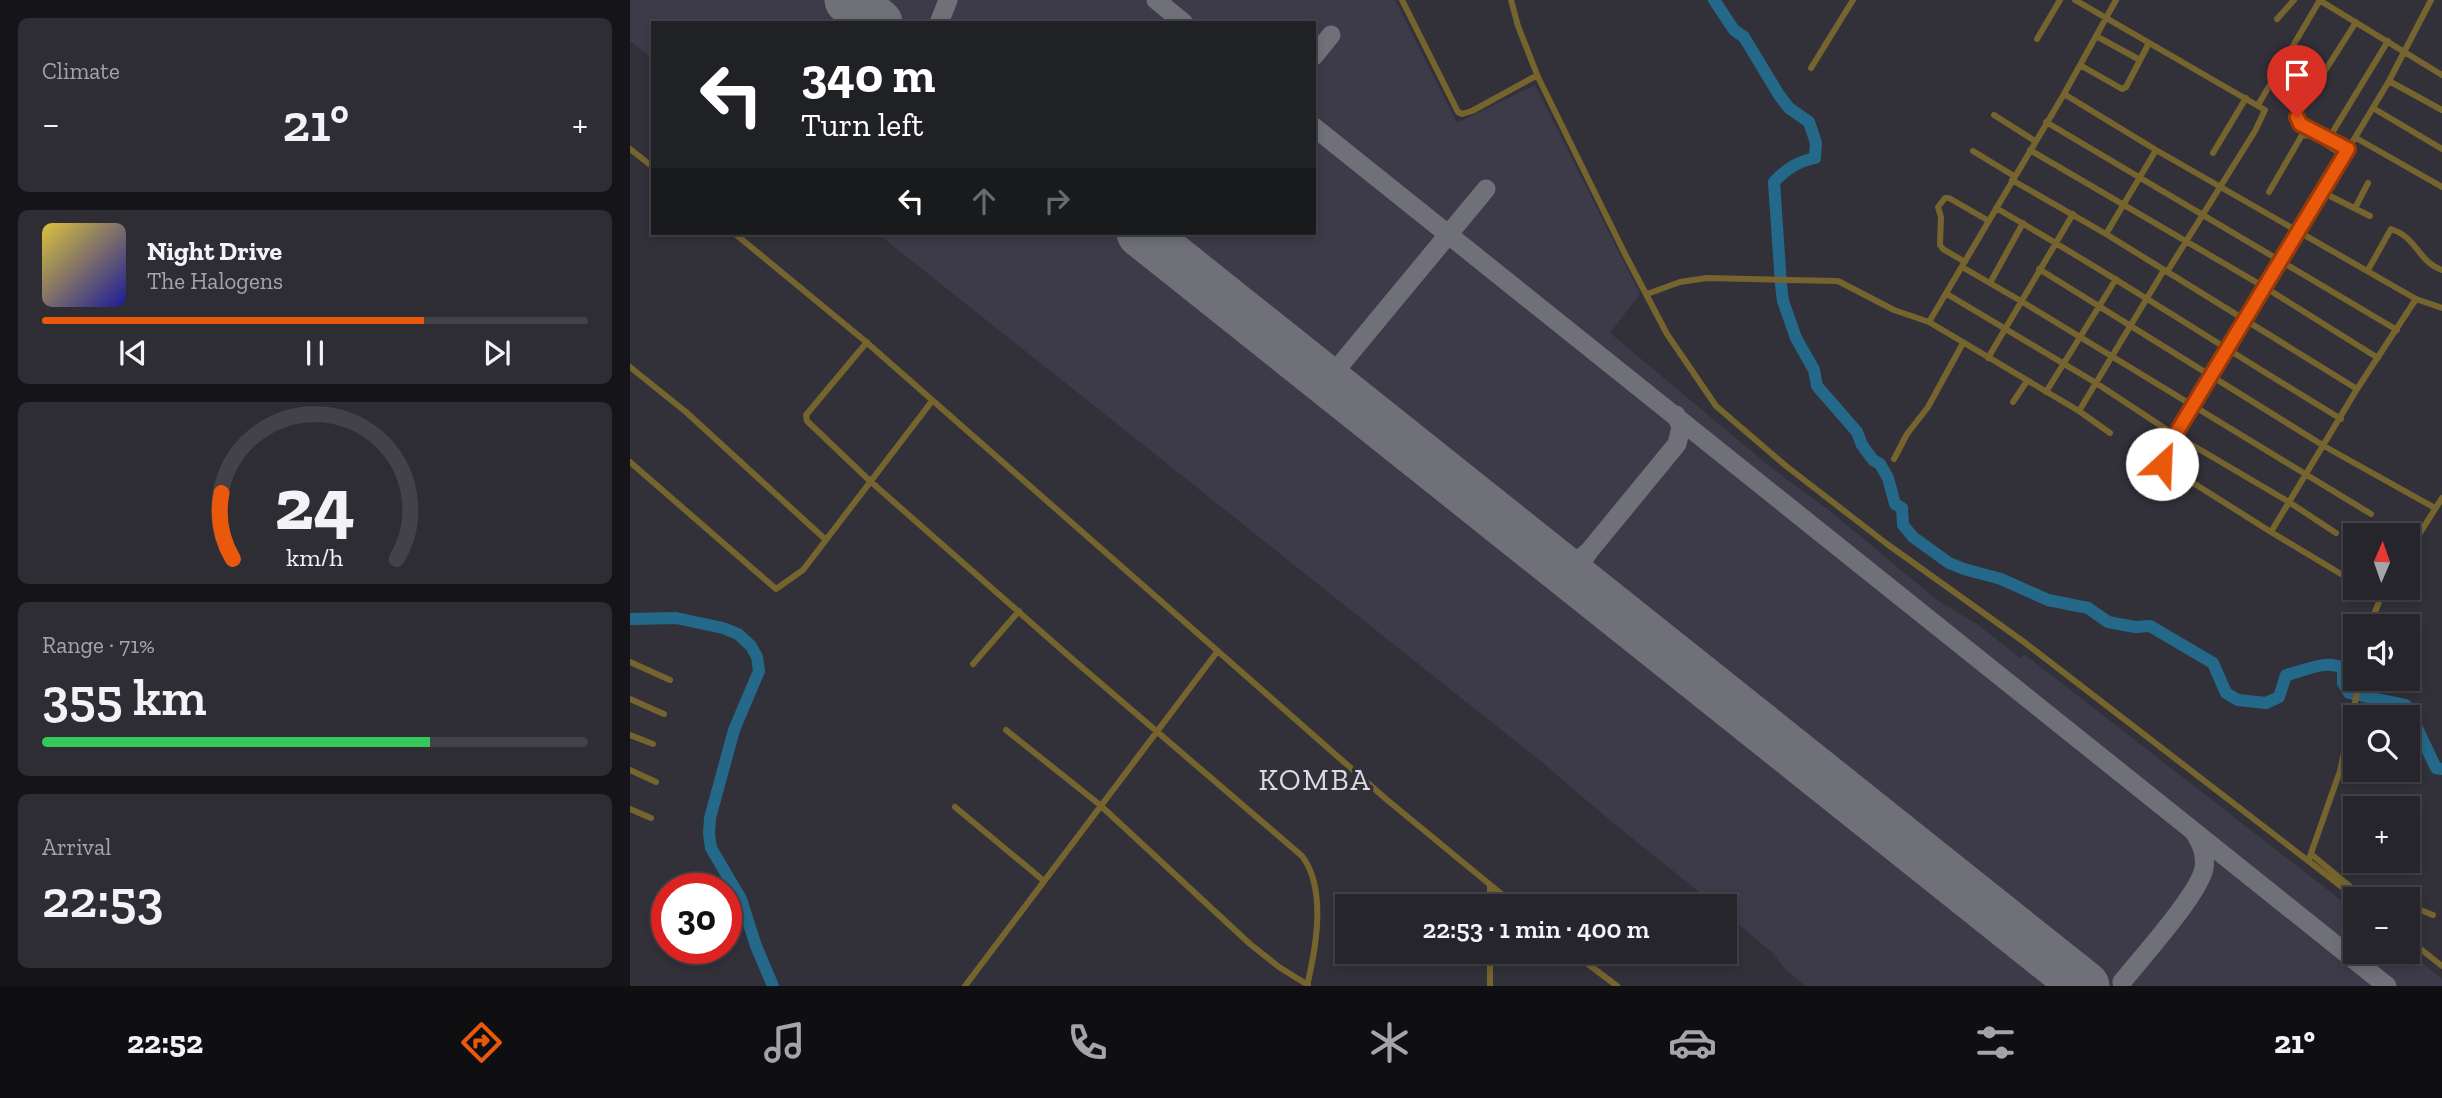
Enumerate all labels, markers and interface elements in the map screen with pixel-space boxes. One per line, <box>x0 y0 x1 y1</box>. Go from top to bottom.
pin <box>2267 45 2327 117</box>
text: 340 m <box>801 46 935 105</box>
icon: left <box>686 49 777 140</box>
icon: arrive <box>2278 56 2316 94</box>
text: Climate <box>42 57 120 85</box>
text: 21° <box>283 92 349 154</box>
text: − <box>42 101 60 147</box>
text: + <box>572 101 588 147</box>
text: Turn left <box>801 106 923 144</box>
icon: left <box>892 182 930 220</box>
icon: ahead <box>965 182 1003 220</box>
icon: right <box>1038 182 1076 220</box>
text: Night Drive <box>147 235 282 267</box>
text: The Halogens <box>147 267 283 295</box>
icon: previous <box>114 334 152 372</box>
icon: pause <box>296 334 334 372</box>
icon: next <box>478 334 516 372</box>
position arrow <box>2125 427 2199 501</box>
text: 24 <box>275 460 355 548</box>
north arrow <box>2343 523 2420 600</box>
map controls <box>2343 523 2420 964</box>
text: km/h <box>286 542 344 572</box>
button: sound <box>2343 614 2420 691</box>
text: Range · 71% <box>42 631 155 659</box>
text: 355 km <box>42 666 207 728</box>
button: search <box>2343 705 2420 782</box>
district label: KOMBA <box>1258 762 1372 798</box>
button: + <box>2343 796 2420 873</box>
text: Arrival <box>42 833 111 861</box>
text: 22:53 <box>42 868 163 930</box>
speed limit sign: 30 <box>651 873 742 964</box>
button: − <box>2343 887 2420 964</box>
text: 22:53 · 1 min · 400 m <box>1423 913 1649 945</box>
icon: directions <box>457 1018 506 1067</box>
icon: music <box>760 1018 809 1067</box>
icon: phone <box>1063 1018 1112 1067</box>
icon: climate <box>1365 1018 1414 1067</box>
icon: car <box>1668 1018 1717 1067</box>
icon: filters <box>1971 1018 2020 1067</box>
text: 22:52 <box>127 1023 203 1061</box>
text: 21° <box>2274 1023 2315 1061</box>

